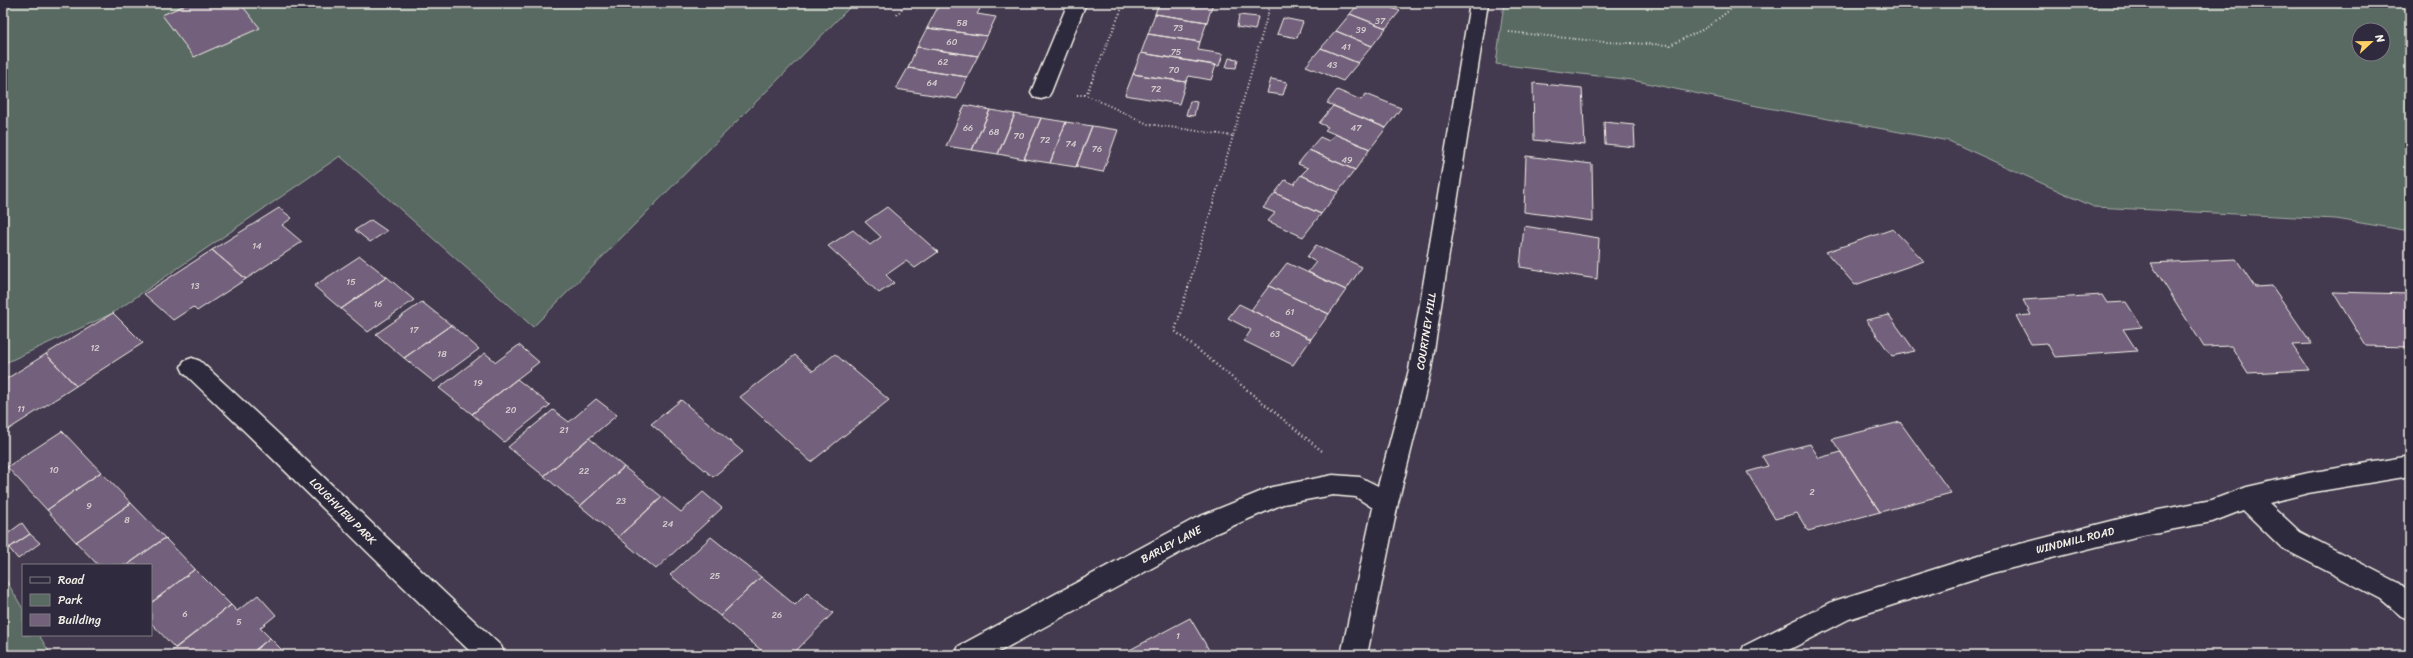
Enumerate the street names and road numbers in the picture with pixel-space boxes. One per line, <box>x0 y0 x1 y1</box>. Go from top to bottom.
street label: COURTNEY HILL <box>1411 291 1442 371</box>
street label: LOUGHVIEW PARK <box>305 473 381 550</box>
street label: BARLEY LANE <box>1137 520 1206 569</box>
street label: WINDMILL ROAD <box>2034 521 2117 559</box>

